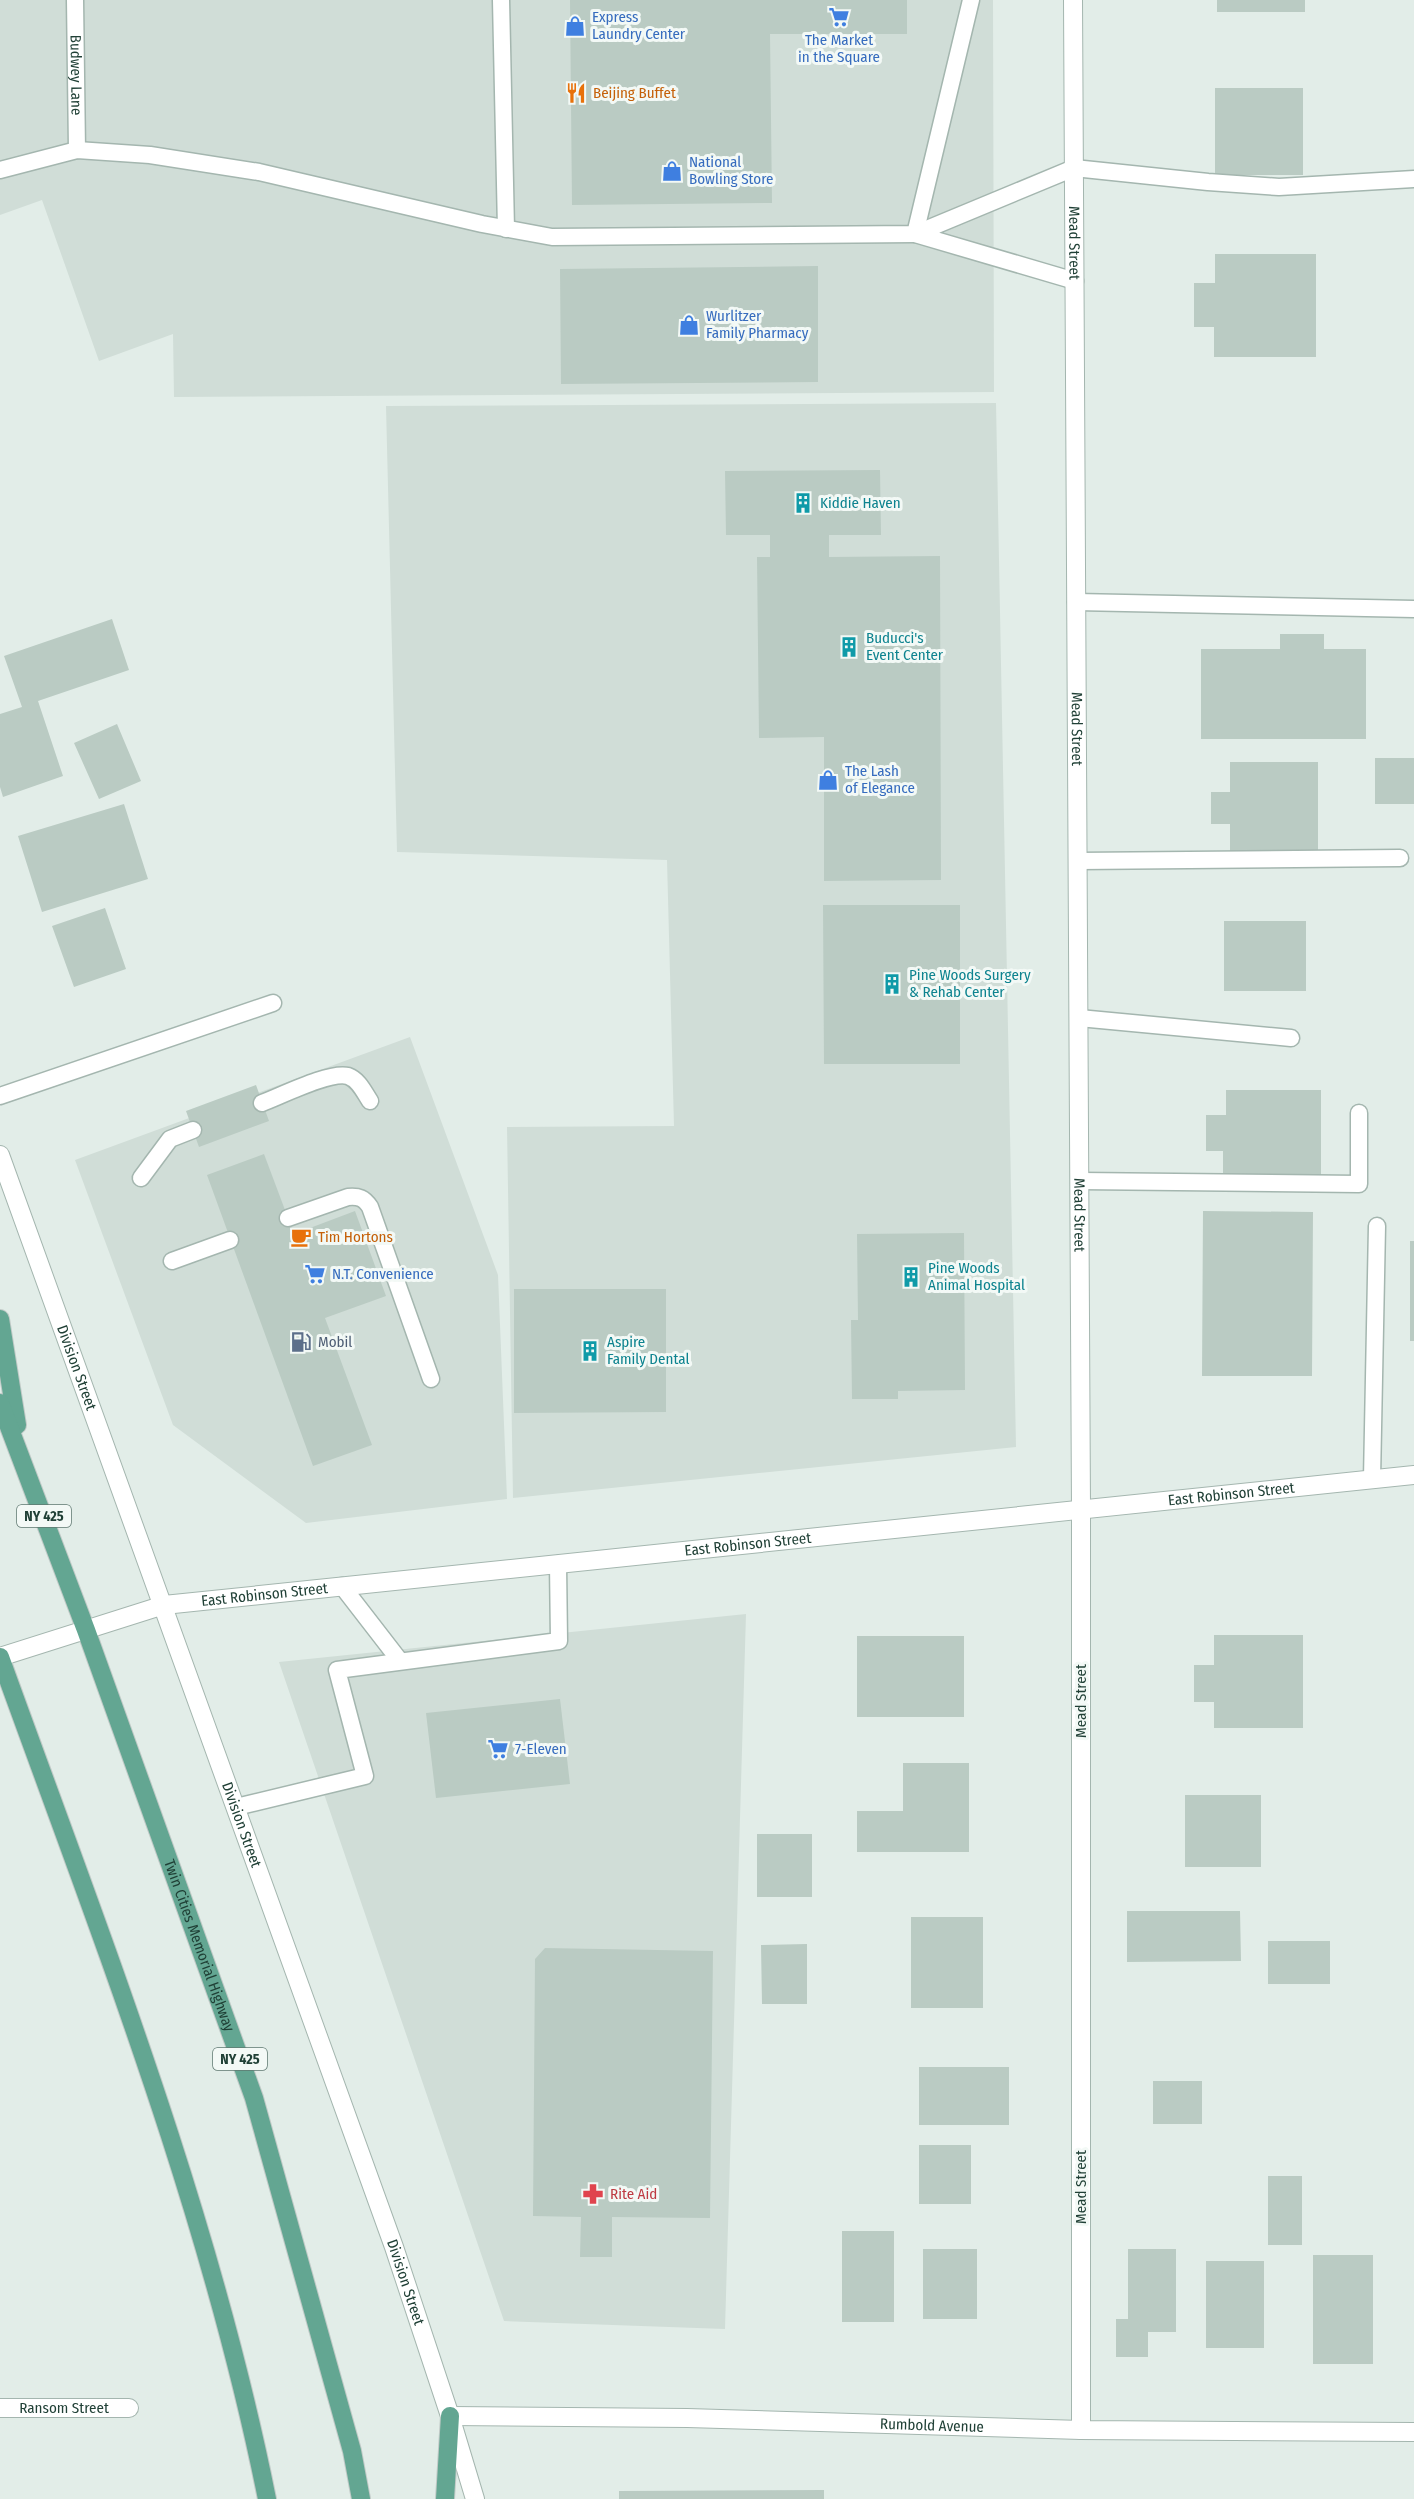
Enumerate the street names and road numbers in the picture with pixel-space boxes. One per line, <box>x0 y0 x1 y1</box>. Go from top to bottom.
street label: Budwey Lane <box>66 34 86 116</box>
street label: Mead Street <box>1065 206 1083 280</box>
street label: Mead Street <box>1068 692 1086 766</box>
street label: Mead Street <box>1070 1178 1089 1252</box>
street label: Division Street <box>53 1322 100 1413</box>
street label: East Robinson Street <box>1167 1478 1295 1510</box>
road number: NY 425 <box>17 1505 71 1527</box>
street label: East Robinson Street <box>684 1529 812 1560</box>
street label: East Robinson Street <box>200 1579 329 1610</box>
street label: Mead Street <box>1072 1664 1090 1738</box>
street label: Division Street <box>218 1780 265 1870</box>
street label: Twin Cities Memorial Highway <box>160 1857 239 2034</box>
road number: NY 425 <box>213 2048 267 2070</box>
street label: Mead Street <box>1072 2150 1090 2224</box>
street label: Division Street <box>383 2237 428 2328</box>
street label: Ransom Street <box>19 2399 109 2417</box>
street label: Rumbold Avenue <box>880 2415 984 2436</box>

